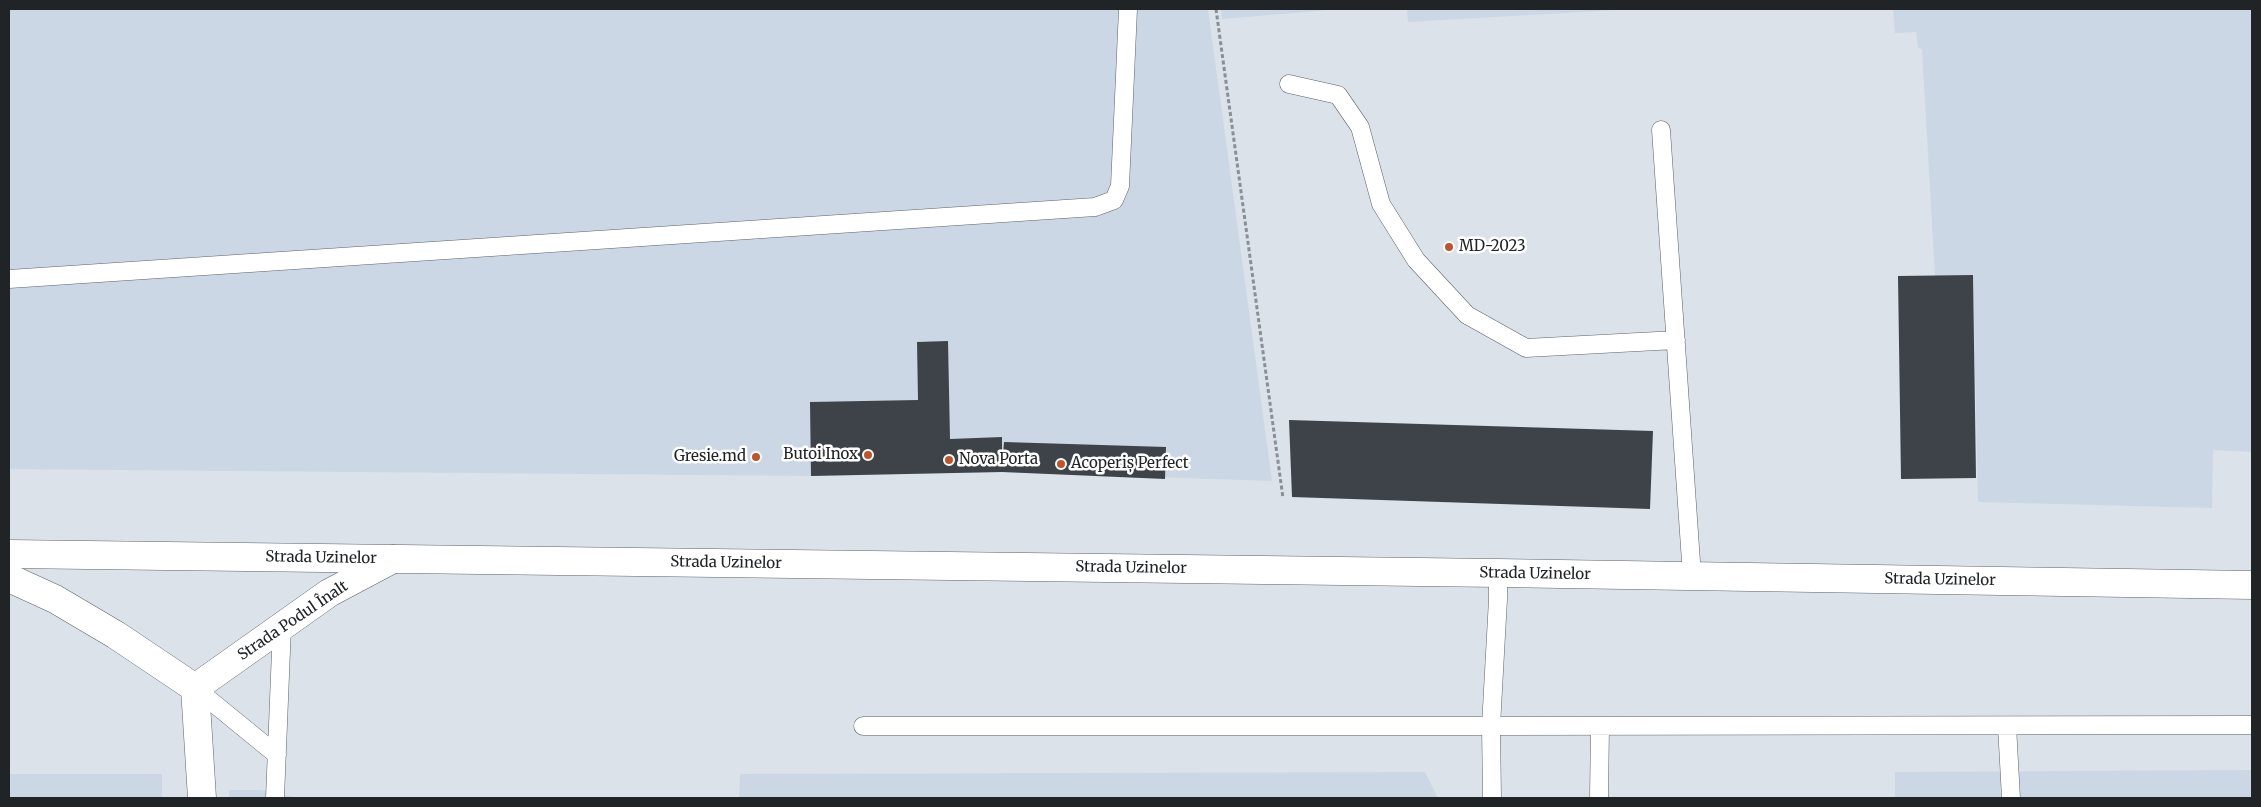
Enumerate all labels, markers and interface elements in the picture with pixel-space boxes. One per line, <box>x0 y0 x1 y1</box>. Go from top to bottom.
place label: MD-2023 <box>1459 238 1525 256</box>
marker: MD-2023 <box>1443 241 1455 253</box>
place label: Butoi Inox <box>783 446 858 464</box>
place label: Gresie.md <box>674 448 746 466</box>
marker: Butoi Inox <box>862 449 874 461</box>
marker: Gresie.md <box>750 451 762 463</box>
place label: Nova Porta <box>959 451 1038 469</box>
marker: Nova Porta <box>943 454 955 466</box>
place label: Acoperiș Perfect <box>1071 455 1189 473</box>
marker: Acoperiș Perfect <box>1055 458 1067 470</box>
street label: Strada Uzinelor <box>265 548 377 568</box>
street label: Strada Uzinelor <box>670 553 782 573</box>
street label: Strada Uzinelor <box>1075 558 1187 578</box>
street label: Strada Uzinelor <box>1479 564 1591 584</box>
street label: Strada Uzinelor <box>1884 570 1996 590</box>
street label: Strada Podul Înalt <box>234 577 352 665</box>

